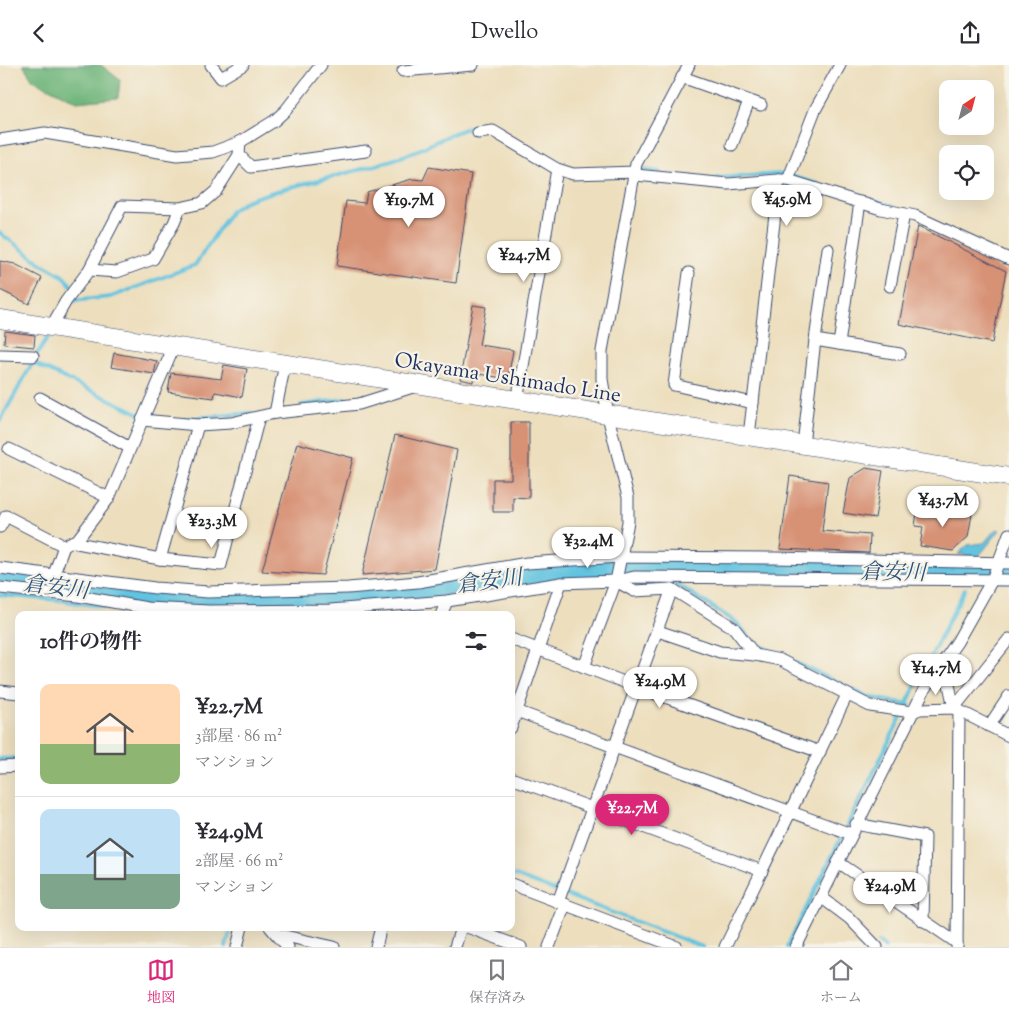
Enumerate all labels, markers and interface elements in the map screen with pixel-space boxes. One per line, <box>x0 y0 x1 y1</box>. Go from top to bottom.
text: Dwello <box>471 17 538 49</box>
icon: back <box>25 19 53 47</box>
icon: share <box>956 19 984 47</box>
north arrow <box>939 80 994 135</box>
map controls <box>939 80 994 200</box>
button: locate <box>939 145 994 200</box>
pin: ¥19.7M <box>368 185 450 228</box>
pin: ¥45.9M <box>746 185 828 227</box>
text: ¥45.9M <box>762 189 812 212</box>
text: ¥19.7M <box>384 190 434 213</box>
pin: ¥24.7M <box>483 241 565 283</box>
text: ¥24.7M <box>498 245 550 268</box>
street label: Okayama Ushimado Line <box>392 346 623 412</box>
pin: ¥43.7M <box>902 485 984 528</box>
text: ¥43.7M <box>918 490 968 513</box>
pin: ¥23.3M <box>171 507 253 549</box>
text: ¥23.3M <box>187 511 237 534</box>
pin: ¥32.4M <box>547 527 629 569</box>
text: ¥32.4M <box>562 531 614 554</box>
water label: 倉安川 <box>860 557 928 591</box>
water label: 倉安川 <box>455 563 526 603</box>
water label: 倉安川 <box>21 569 92 609</box>
icon: filters <box>462 627 490 655</box>
text: 10件の物件 <box>40 628 142 658</box>
pin: ¥14.7M <box>895 653 977 696</box>
text: ¥14.7M <box>911 658 961 681</box>
pin: ¥24.9M <box>619 667 701 709</box>
text: ¥24.9M <box>634 671 686 694</box>
text: ¥22.7M <box>195 693 263 723</box>
icon: home <box>80 704 140 764</box>
text: 3部屋 · 86 m² <box>195 726 282 749</box>
text: マンション <box>195 752 274 775</box>
pin: ¥22.7M <box>591 793 673 836</box>
text: ¥22.7M <box>606 798 658 821</box>
text: ¥24.9M <box>195 818 263 848</box>
icon: home <box>80 829 140 889</box>
text: 2部屋 · 66 m² <box>195 851 283 874</box>
pin: ¥24.9M <box>849 871 931 914</box>
text: ¥24.9M <box>864 876 916 899</box>
text: マンション <box>195 877 274 900</box>
tab: 地図 <box>147 956 175 1009</box>
tab: 保存済み <box>469 956 525 1009</box>
tab: ホーム <box>820 956 862 1009</box>

